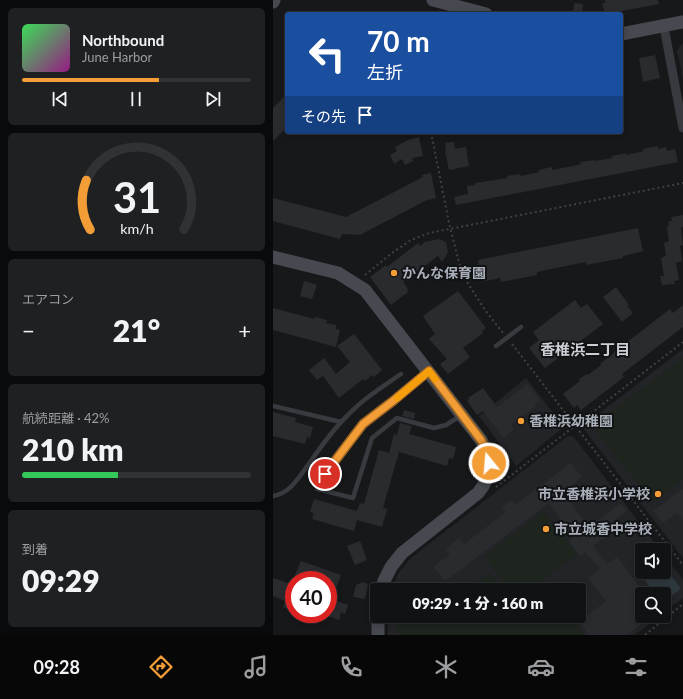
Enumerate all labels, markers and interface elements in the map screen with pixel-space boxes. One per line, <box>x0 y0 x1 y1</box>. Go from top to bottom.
text: 70 m <box>367 24 430 58</box>
icon: left <box>301 28 353 80</box>
text: Northbound <box>82 31 164 49</box>
text: June Harbor <box>82 49 152 65</box>
text: 左折 <box>367 61 403 83</box>
icon: previous <box>49 88 71 110</box>
icon: pause <box>125 88 147 110</box>
icon: next <box>202 88 224 110</box>
icon: arrive <box>354 104 376 126</box>
text: その先 <box>301 107 346 125</box>
text: 31 <box>112 172 161 222</box>
text: km/h <box>120 220 153 237</box>
place label: かんな保育園 <box>402 264 486 281</box>
marker: かんな保育園 <box>389 268 399 278</box>
text: エアコン <box>22 291 74 307</box>
text: 21° <box>113 312 160 348</box>
text: − <box>22 317 35 344</box>
text: + <box>238 317 251 344</box>
district label: 香椎浜二丁目 <box>540 340 630 358</box>
text: 航続距離 · 42% <box>22 410 110 426</box>
place label: 香椎浜幼稚園 <box>529 412 613 429</box>
marker: 香椎浜幼稚園 <box>516 416 526 426</box>
text: 210 km <box>22 431 123 467</box>
position arrow <box>468 442 510 484</box>
pin <box>308 457 342 491</box>
icon: arrive <box>314 463 336 485</box>
place label: 市立香椎浜小学校 <box>538 485 650 502</box>
marker: 市立香椎浜小学校 <box>653 489 663 499</box>
place label: 市立城香中学校 <box>554 520 652 537</box>
marker: 市立城香中学校 <box>541 524 551 534</box>
text: 到着 <box>22 541 48 557</box>
map controls <box>635 543 671 623</box>
button: sound <box>635 543 671 579</box>
text: 09:29 <box>22 562 100 598</box>
speed limit sign: 40 <box>285 571 337 623</box>
button: search <box>635 587 671 623</box>
text: 09:29 · 1 分 · 160 m <box>413 594 543 612</box>
icon: directions <box>147 653 175 681</box>
icon: music <box>242 653 270 681</box>
icon: phone <box>337 653 365 681</box>
icon: climate <box>432 653 460 681</box>
icon: car <box>527 653 555 681</box>
icon: filters <box>622 653 650 681</box>
text: 09:28 <box>33 656 80 678</box>

